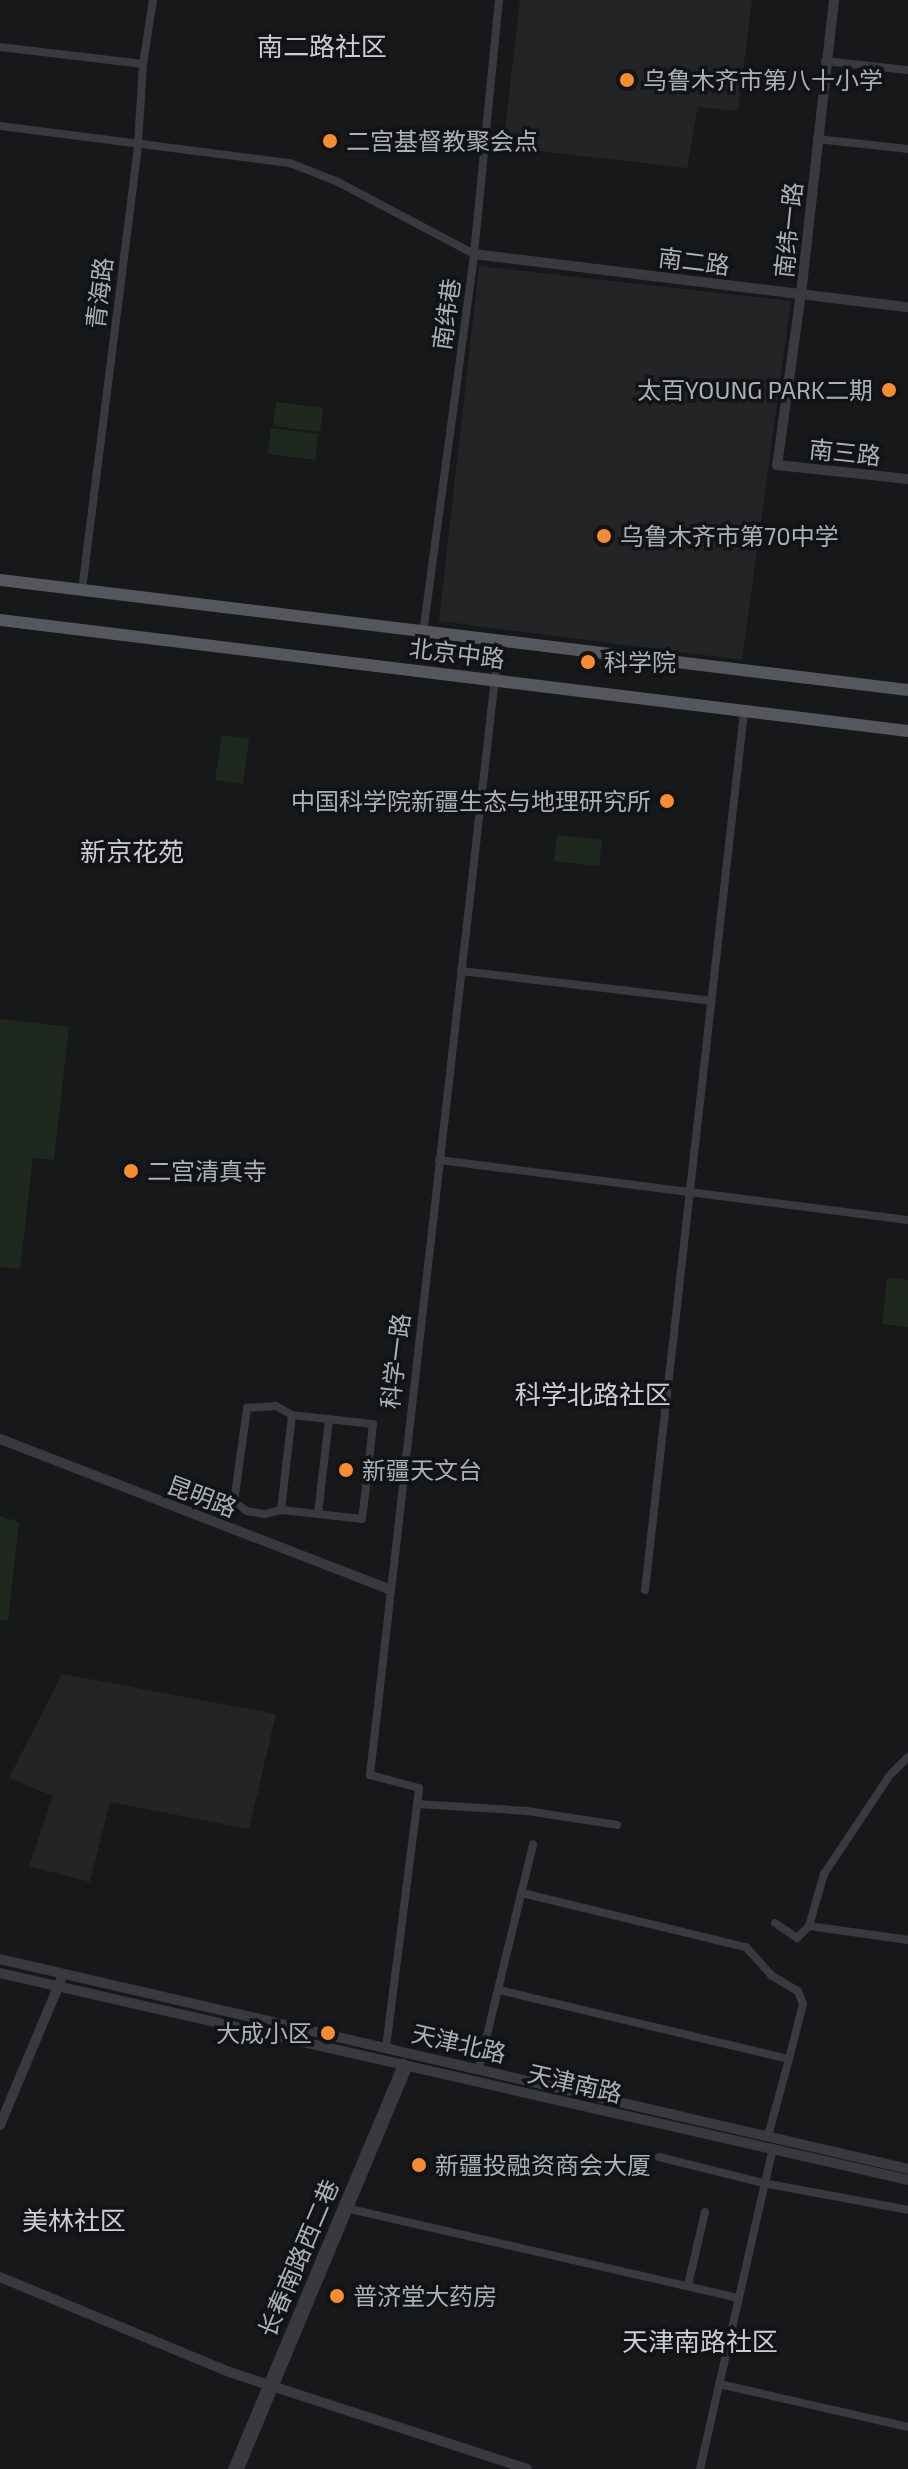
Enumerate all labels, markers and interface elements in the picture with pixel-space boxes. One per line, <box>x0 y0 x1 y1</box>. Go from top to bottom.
district label: 南二路社区 <box>257 30 387 62</box>
place label: 乌鲁木齐市第八十小学 <box>643 66 883 94</box>
marker: 乌鲁木齐市第八十小学 <box>618 71 636 89</box>
place label: 二宫基督教聚会点 <box>346 127 538 155</box>
marker: 二宫基督教聚会点 <box>321 132 339 150</box>
street label: 南纬一路 <box>769 181 807 279</box>
street label: 南二路 <box>657 242 731 280</box>
street label: 青海路 <box>80 256 118 330</box>
street label: 南纬巷 <box>427 276 465 352</box>
place label: 太百YOUNG PARK二期 <box>637 376 873 404</box>
marker: 太百YOUNG PARK二期 <box>880 381 898 399</box>
street label: 南三路 <box>808 434 882 470</box>
place label: 乌鲁木齐市第70中学 <box>620 522 839 550</box>
marker: 乌鲁木齐市第70中学 <box>595 527 613 545</box>
street label: 北京中路 <box>408 633 506 673</box>
place label: 科学院 <box>604 648 676 676</box>
marker: 科学院 <box>579 653 597 671</box>
place label: 中国科学院新疆生态与地理研究所 <box>291 787 651 815</box>
marker: 中国科学院新疆生态与地理研究所 <box>658 792 676 810</box>
district label: 新京花苑 <box>80 835 184 867</box>
place label: 二宫清真寺 <box>147 1157 267 1185</box>
marker: 二宫清真寺 <box>122 1162 140 1180</box>
street label: 科学一路 <box>375 1312 415 1410</box>
district label: 科学北路社区 <box>515 1378 671 1410</box>
place label: 新疆天文台 <box>362 1456 482 1484</box>
marker: 新疆天文台 <box>337 1461 355 1479</box>
street label: 昆明路 <box>163 1470 241 1522</box>
street label: 天津北路 <box>409 2018 509 2068</box>
place label: 大成小区 <box>216 2019 312 2047</box>
marker: 大成小区 <box>319 2024 337 2042</box>
street label: 天津南路 <box>525 2058 625 2108</box>
place label: 新疆投融资商会大厦 <box>435 2151 651 2179</box>
marker: 新疆投融资商会大厦 <box>410 2156 428 2174</box>
street label: 长春南路西二巷 <box>252 2175 344 2341</box>
district label: 美林社区 <box>22 2204 126 2236</box>
place label: 普济堂大药房 <box>353 2282 497 2310</box>
marker: 普济堂大药房 <box>328 2287 346 2305</box>
district label: 天津南路社区 <box>622 2325 778 2357</box>

